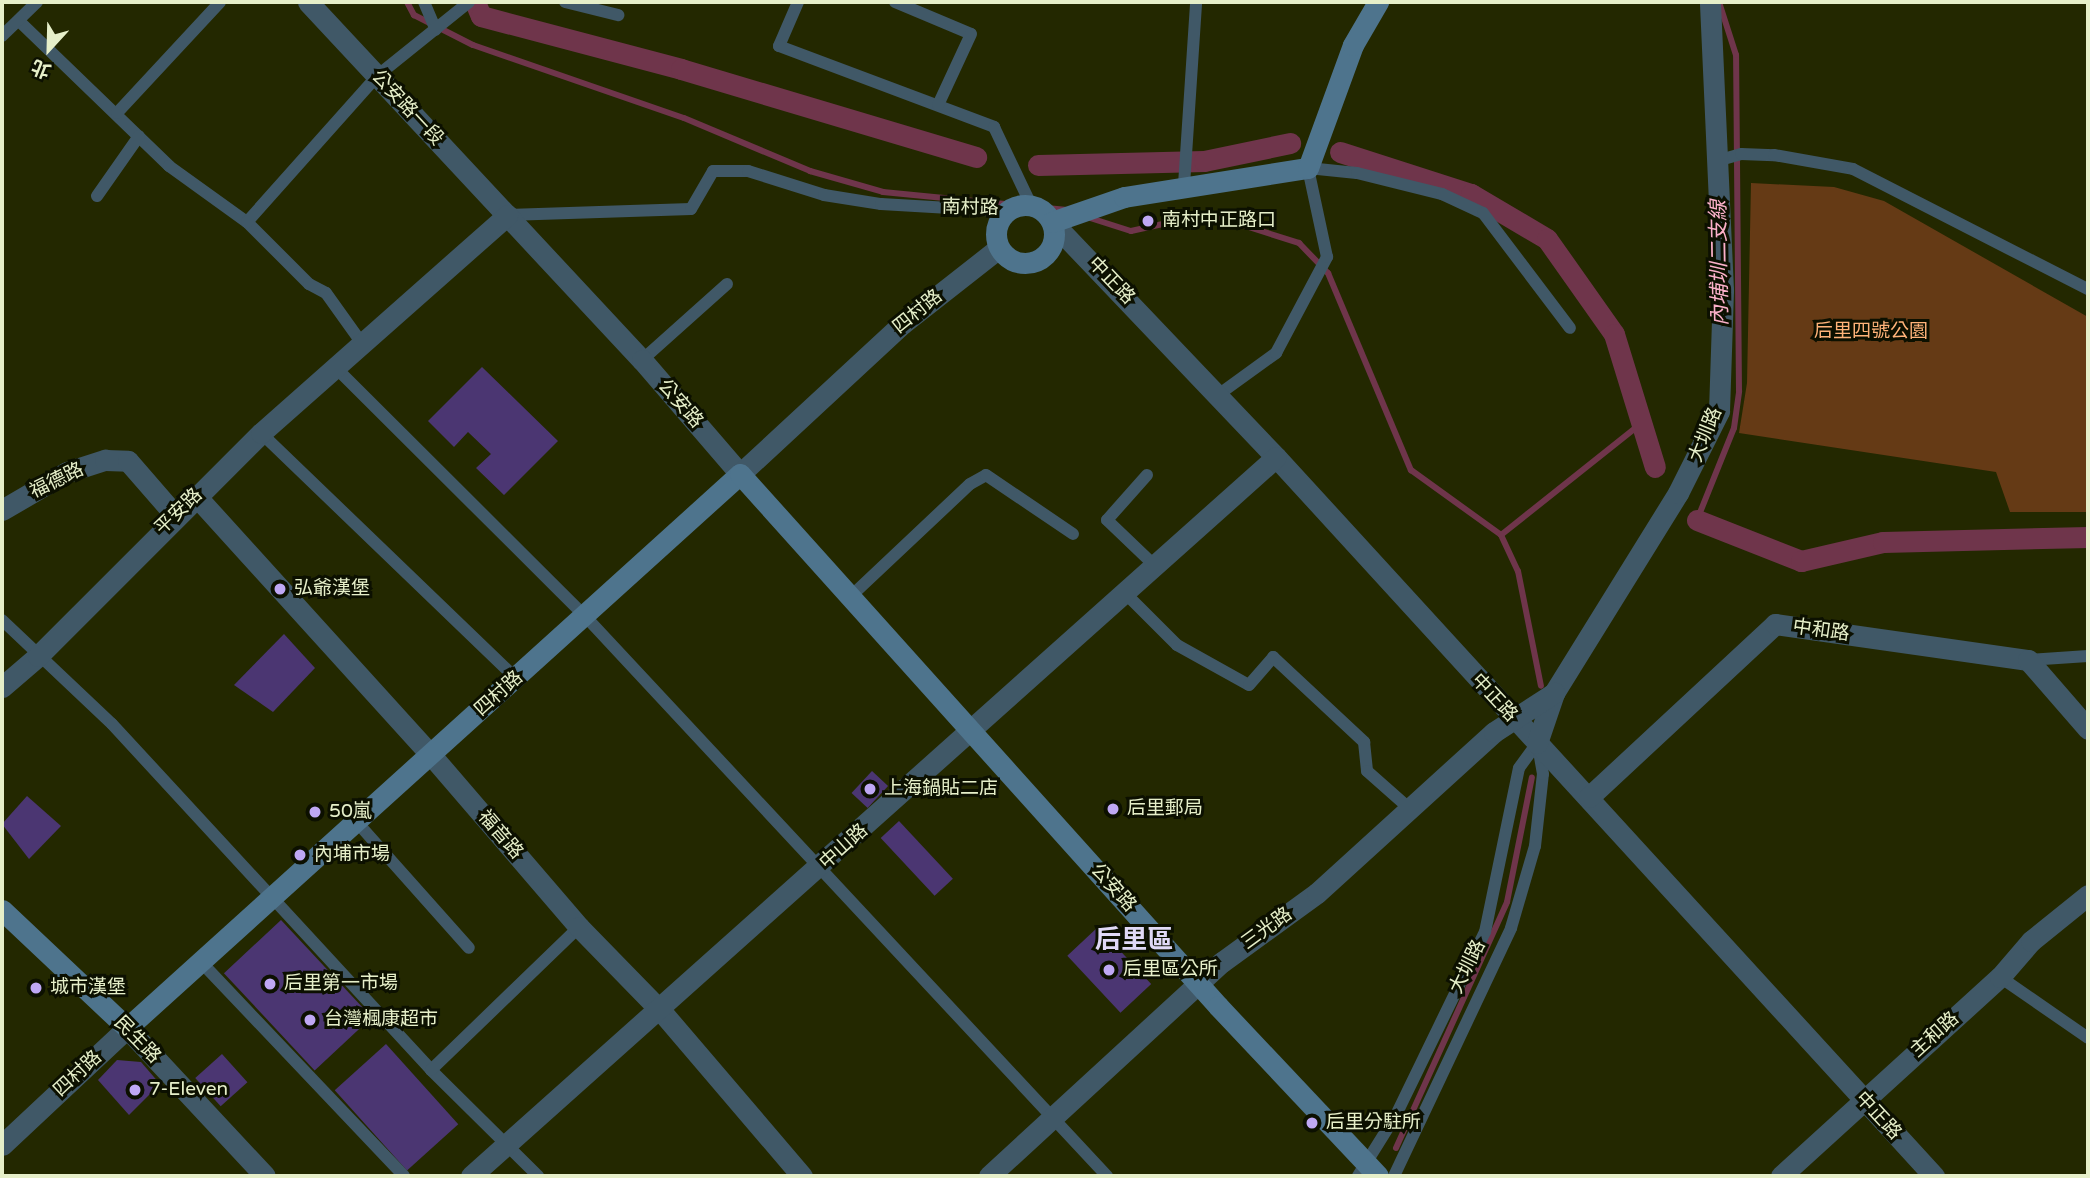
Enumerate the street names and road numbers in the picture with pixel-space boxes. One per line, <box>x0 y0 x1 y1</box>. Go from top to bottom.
street label: 公安路一段 <box>366 65 448 151</box>
street label: 南村路 <box>941 196 999 220</box>
street label: 中正路 <box>1083 253 1139 309</box>
street label: 四村路 <box>889 285 947 339</box>
street label: 公安路 <box>653 375 707 433</box>
street label: 大圳路 <box>1685 404 1727 466</box>
street label: 福德路 <box>26 458 88 504</box>
street label: 平安路 <box>151 484 207 540</box>
street label: 中和路 <box>1791 616 1851 646</box>
street label: 四村路 <box>470 666 528 722</box>
street label: 中正路 <box>1466 669 1522 727</box>
street label: 福音路 <box>473 806 527 864</box>
street label: 中山路 <box>815 819 873 875</box>
street label: 公安路 <box>1085 859 1141 917</box>
street label: 三光路 <box>1237 903 1297 955</box>
street label: 大圳路 <box>1445 936 1491 998</box>
street label: 主和路 <box>1906 1007 1964 1063</box>
street label: 民生路 <box>109 1012 165 1068</box>
street label: 四村路 <box>49 1046 107 1102</box>
street label: 中正路 <box>1850 1087 1906 1145</box>

